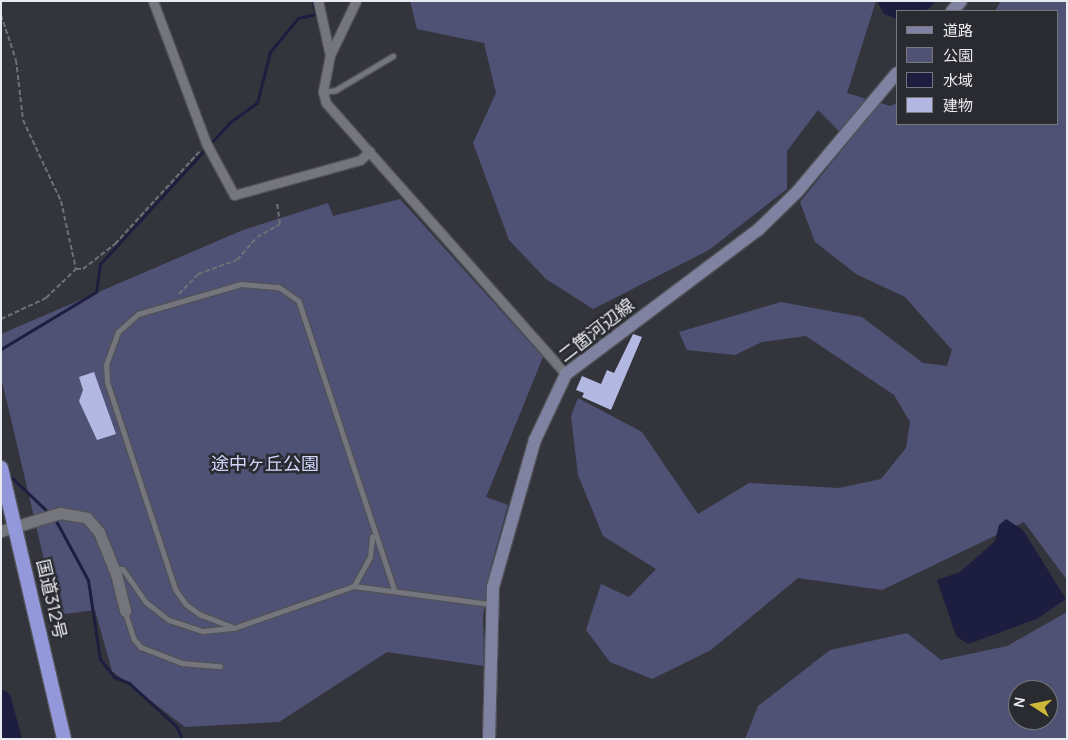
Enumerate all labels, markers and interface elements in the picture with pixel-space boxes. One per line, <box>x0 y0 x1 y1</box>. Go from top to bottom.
legend <box>896 10 1058 125</box>
text: 道路 <box>943 20 973 41</box>
text: 公園 <box>943 45 973 66</box>
text: 水域 <box>943 70 973 91</box>
text: 建物 <box>943 95 973 116</box>
street label: 二箇河辺線 <box>554 294 638 366</box>
park label: 途中ヶ丘公園 <box>211 452 319 474</box>
street label: 国道312号 <box>32 557 72 641</box>
north arrow <box>1008 680 1058 730</box>
text: N <box>1008 695 1029 709</box>

